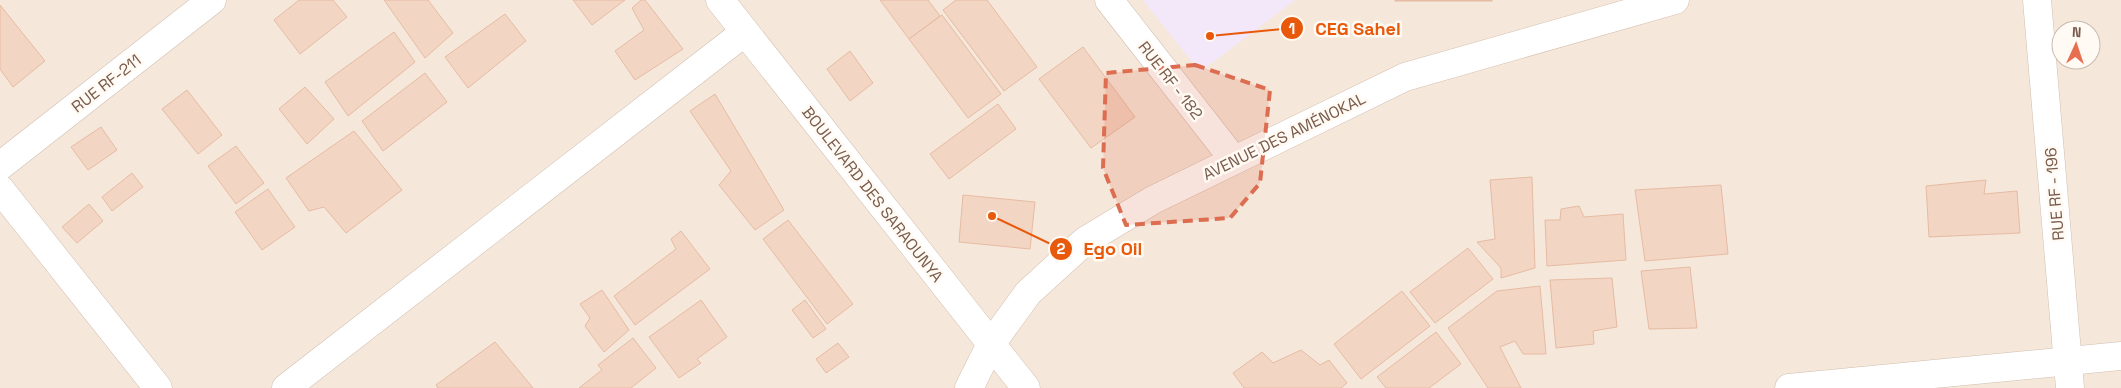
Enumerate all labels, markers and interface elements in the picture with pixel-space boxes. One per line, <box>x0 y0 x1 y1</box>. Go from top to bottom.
callout: CEG Sahel <box>1280 12 1411 45</box>
text: CEG Sahel <box>1315 17 1401 40</box>
text: 1 <box>1289 19 1295 38</box>
north arrow <box>2051 20 2101 70</box>
text: N <box>2072 23 2082 41</box>
street label: RUE RF - 182 <box>1134 37 1208 124</box>
street label: RUE RF-211 <box>67 50 145 117</box>
street label: AVENUE DES AMÉNOKAL <box>1199 88 1369 185</box>
street label: BOULEVARD DES SARAOUNYA <box>797 102 948 287</box>
street label: RUE RF - 196 <box>2040 146 2069 241</box>
callout: Ego Oil <box>1048 232 1152 265</box>
text: Ego Oil <box>1084 237 1142 260</box>
text: 2 <box>1057 239 1066 258</box>

